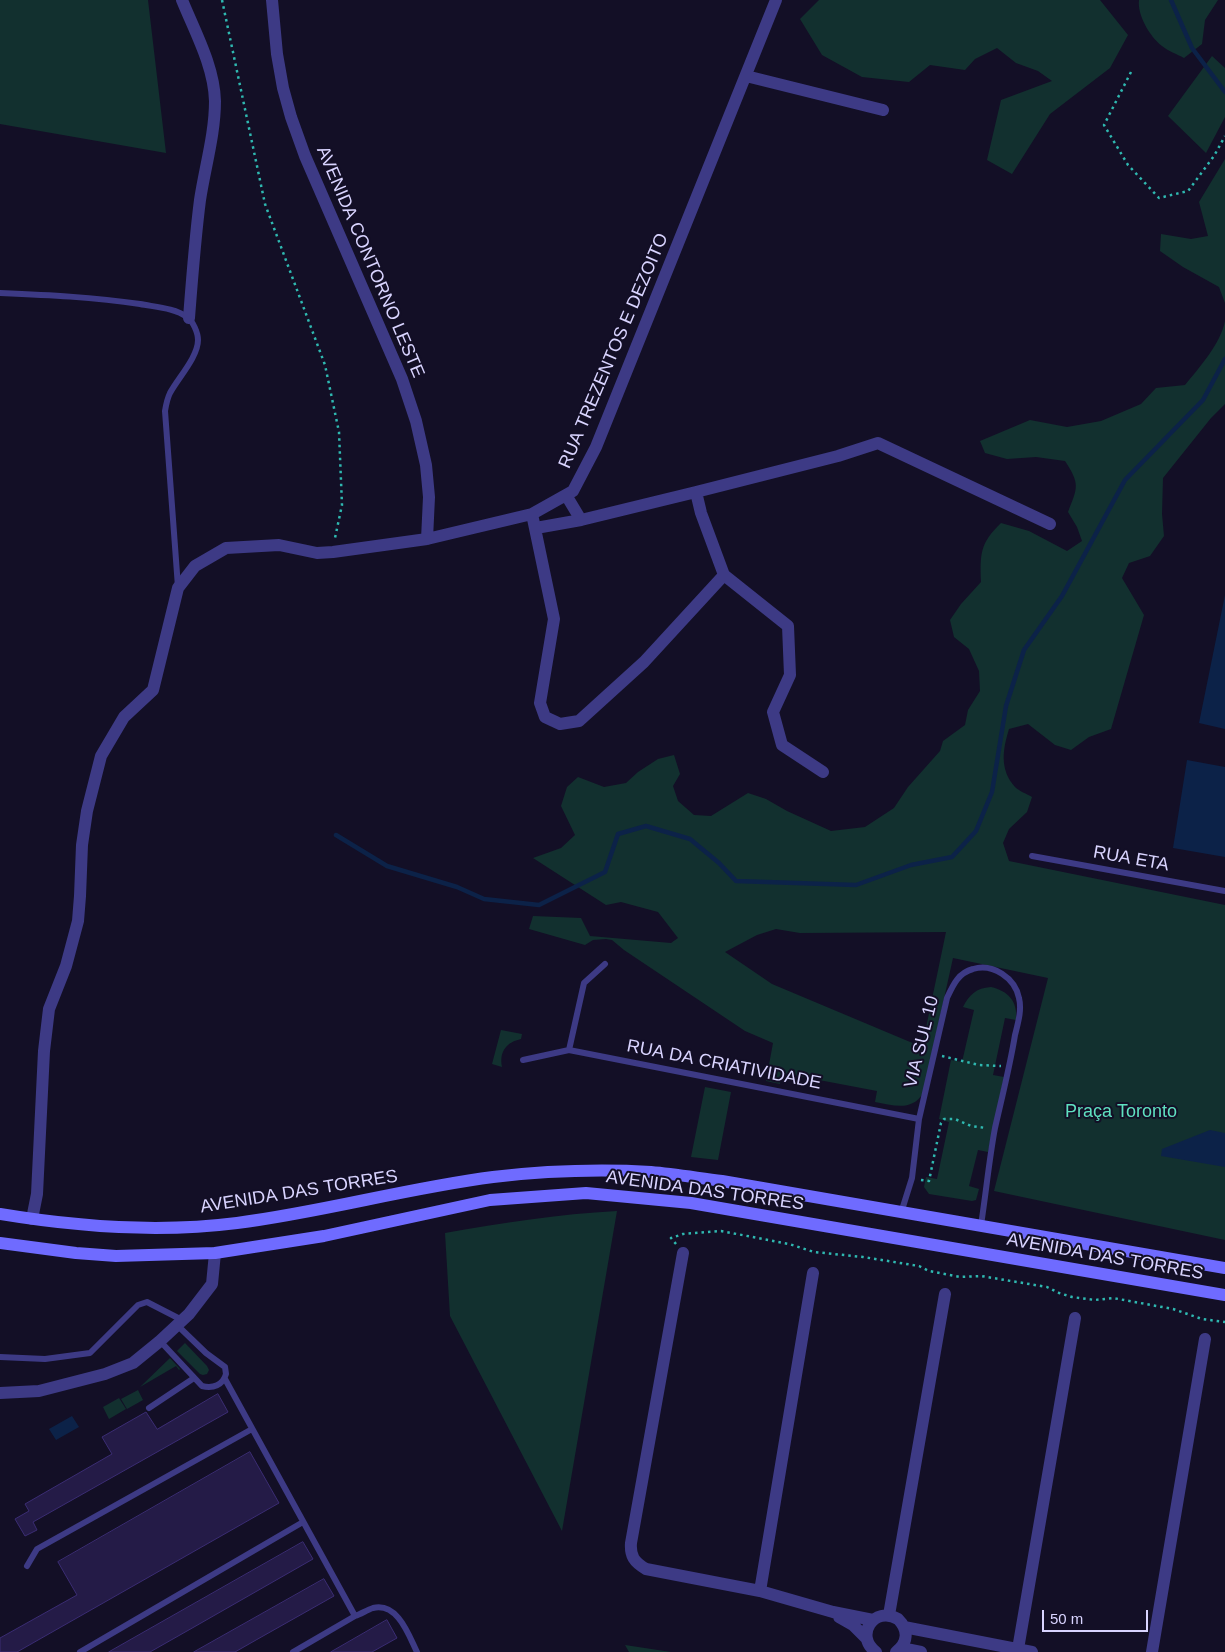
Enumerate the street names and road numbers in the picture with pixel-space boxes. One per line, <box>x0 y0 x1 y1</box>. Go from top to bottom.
street label: AVENIDA CONTORNO LESTE <box>311 143 429 381</box>
street label: RUA TREZENTOS E DEZOITO <box>555 230 673 472</box>
street label: RUA ETA <box>1091 842 1171 876</box>
street label: VIA SUL 10 <box>900 994 944 1090</box>
street label: RUA DA CRIATIVIDADE <box>625 1036 823 1094</box>
street label: AVENIDA DAS TORRES <box>199 1166 399 1218</box>
street label: AVENIDA DAS TORRES <box>605 1166 805 1216</box>
street label: AVENIDA DAS TORRES <box>1005 1229 1205 1285</box>

